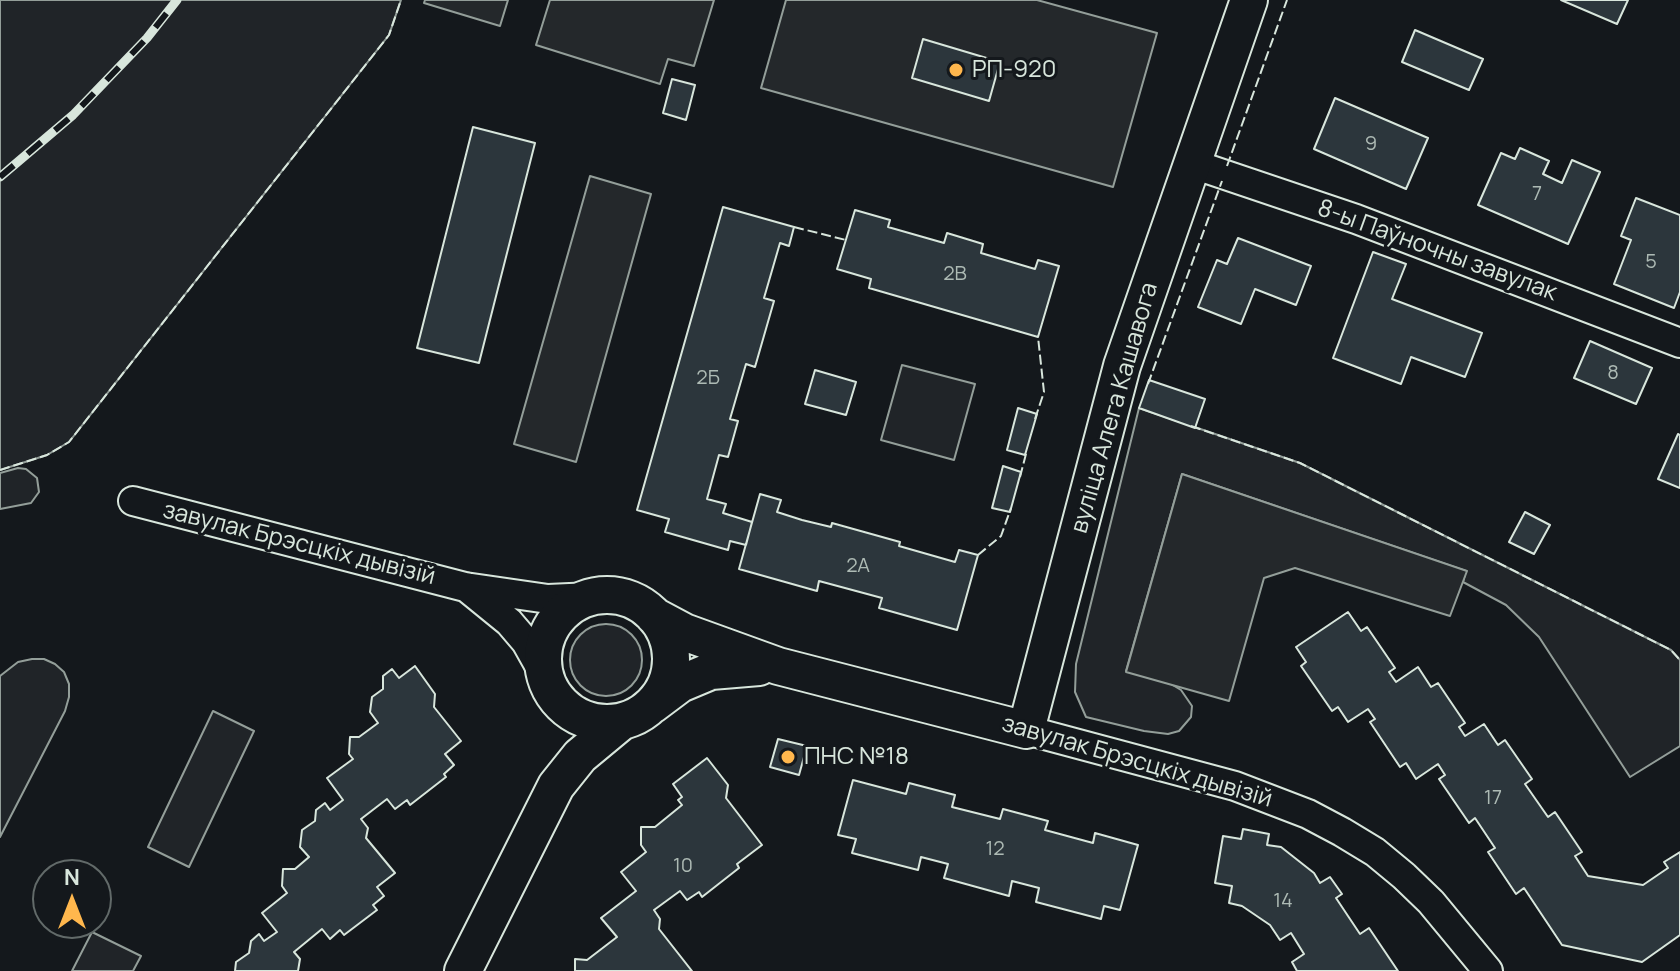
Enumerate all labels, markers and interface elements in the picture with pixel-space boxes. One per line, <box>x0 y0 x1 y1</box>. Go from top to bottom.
place label: РП-920 <box>972 56 1056 84</box>
marker: РП-920 <box>947 61 965 79</box>
house number: 9 <box>1365 132 1377 156</box>
house number: 7 <box>1532 182 1542 206</box>
street label: 8-ы Паўночны завулак <box>1313 194 1561 308</box>
house number: 5 <box>1645 250 1657 274</box>
house number: 2В <box>943 262 967 286</box>
street label: вуліца Алега Кашавога <box>1065 279 1165 537</box>
house number: 8 <box>1607 361 1619 385</box>
house number: 2Б <box>696 366 720 390</box>
street label: завулак Брэсцкіх дывізій <box>160 496 438 592</box>
house number: 2А <box>846 554 870 578</box>
street label: завулак Брэсцкіх дывізій <box>999 710 1275 814</box>
place label: ПНС №18 <box>804 743 909 771</box>
marker: ПНС №18 <box>779 748 797 766</box>
house number: 17 <box>1484 786 1502 810</box>
house number: 12 <box>985 837 1005 861</box>
house number: 10 <box>673 854 693 878</box>
north arrow <box>32 859 112 939</box>
text: N <box>64 862 80 892</box>
house number: 14 <box>1273 889 1293 913</box>

